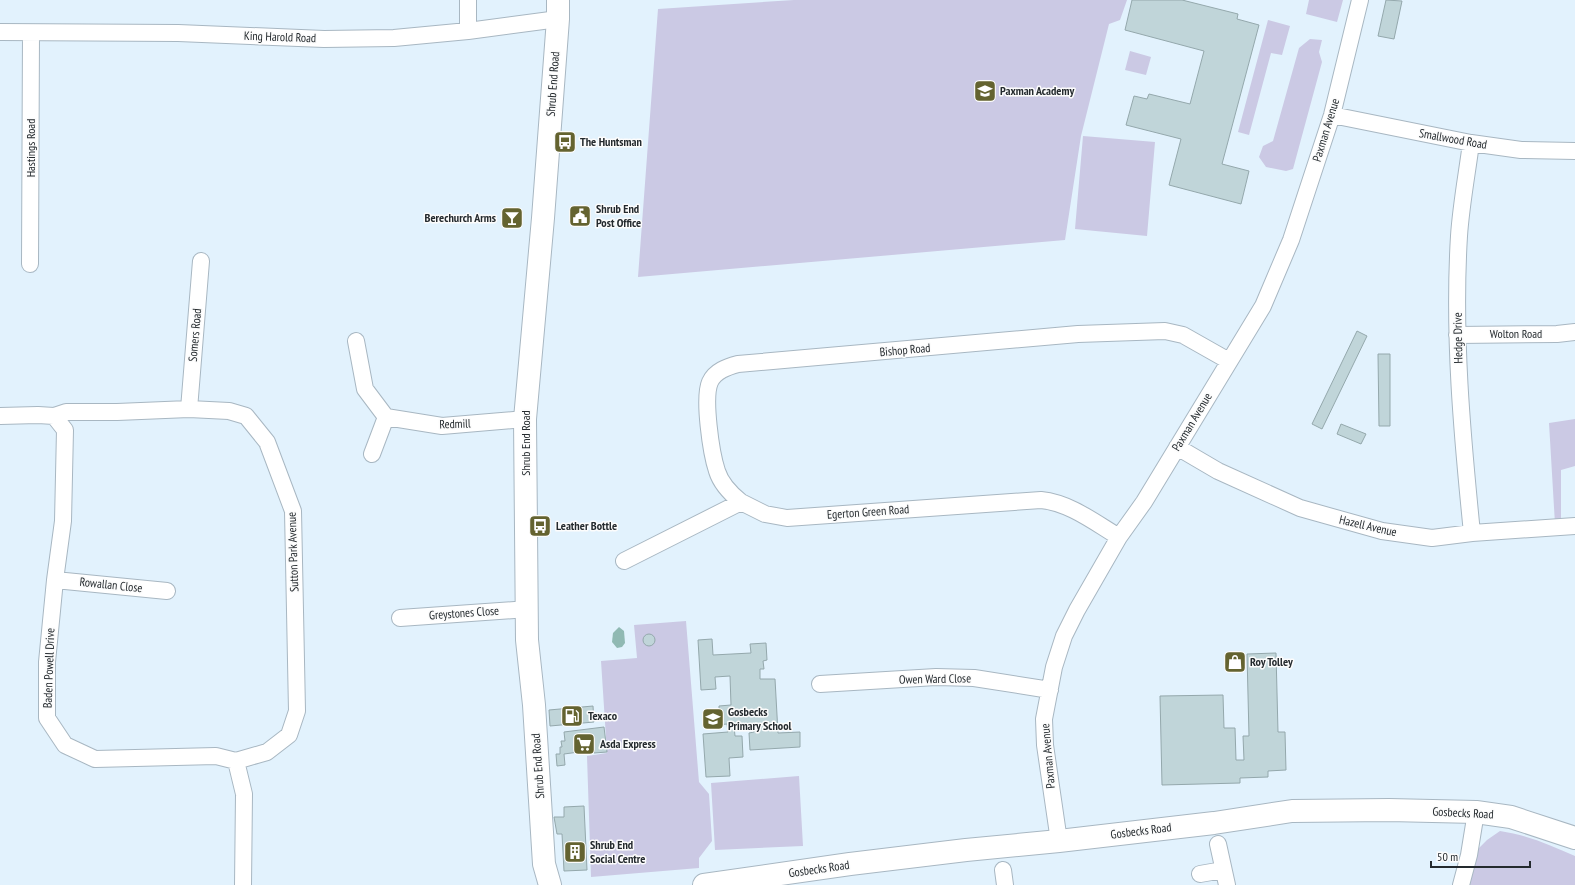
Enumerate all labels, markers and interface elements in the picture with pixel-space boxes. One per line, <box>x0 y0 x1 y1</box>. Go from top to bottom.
street label: King Harold Road <box>244 28 316 45</box>
street label: Shrub End Road <box>543 51 562 117</box>
school or university icon: Paxman Academy <box>972 78 998 104</box>
place label: Paxman Academy <box>1000 83 1074 98</box>
street label: Paxman Avenue <box>1309 96 1342 163</box>
street label: Hastings Road <box>23 119 38 177</box>
street label: Smallwood Road <box>1418 125 1488 152</box>
bus stop icon: The Huntsman <box>552 129 578 155</box>
place label: The Huntsman <box>580 134 642 149</box>
place label: Shrub End Post Office <box>596 201 641 230</box>
public building icon: Shrub End Post Office <box>567 203 593 229</box>
bar icon: Berechurch Arms <box>499 205 525 231</box>
place label: Berechurch Arms <box>425 210 496 225</box>
street label: Somers Road <box>185 308 204 362</box>
street label: Hedge Drive <box>1450 312 1465 364</box>
street label: Wolton Road <box>1490 326 1542 341</box>
street label: Bishop Road <box>879 340 931 359</box>
street label: Paxman Avenue <box>1168 390 1215 454</box>
street label: Shrub End Road <box>518 410 533 476</box>
street label: Redmill <box>439 415 471 432</box>
street label: Egerton Green Road <box>826 501 910 522</box>
street label: Sutton Park Avenue <box>284 512 301 592</box>
street label: Hazell Avenue <box>1338 512 1398 539</box>
bus stop icon: Leather Bottle <box>527 513 553 539</box>
place label: Leather Bottle <box>556 518 617 533</box>
street label: Rowallan Close <box>79 574 143 595</box>
street label: Greystones Close <box>428 603 500 622</box>
street label: Baden Powell Drive <box>40 627 57 708</box>
shop icon: Roy Tolley <box>1222 649 1248 675</box>
place label: Roy Tolley <box>1250 654 1293 669</box>
street label: Owen Ward Close <box>899 670 971 687</box>
fuel station icon: Texaco <box>559 703 585 729</box>
place label: Gosbecks Primary School <box>728 704 792 733</box>
school or university icon: Gosbecks Primary School <box>700 706 726 732</box>
place label: Texaco <box>588 708 618 723</box>
street label: Paxman Avenue <box>1037 723 1058 789</box>
supermarket icon: Asda Express <box>571 731 597 757</box>
street label: Shrub End Road <box>528 733 547 799</box>
place label: Asda Express <box>599 736 656 751</box>
street label: Gosbecks Road <box>1432 803 1494 822</box>
street label: Gosbecks Road <box>1110 819 1172 842</box>
place label: Shrub End Social Centre <box>590 837 646 866</box>
building icon: Shrub End Social Centre <box>562 839 588 865</box>
scale bar <box>1431 843 1530 869</box>
text: 50 m <box>1437 849 1458 864</box>
street label: Gosbecks Road <box>788 857 850 880</box>

